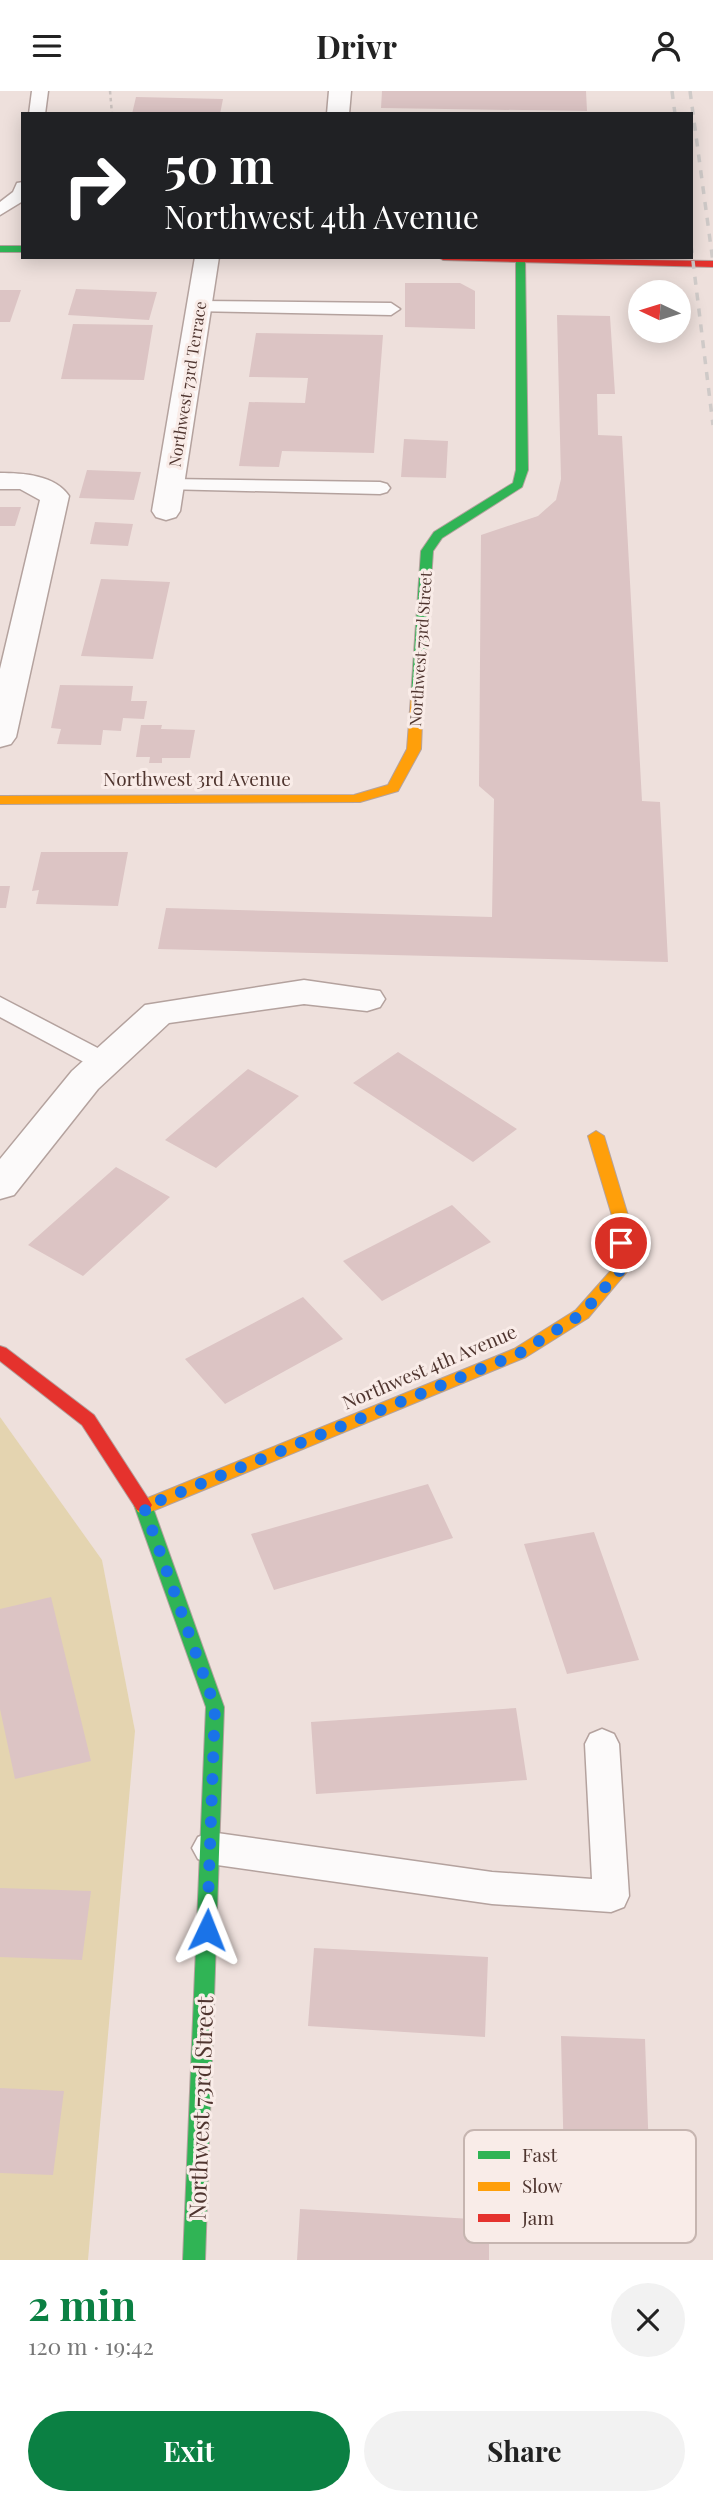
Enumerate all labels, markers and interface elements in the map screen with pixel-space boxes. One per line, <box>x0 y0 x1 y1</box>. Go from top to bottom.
text: Drivr <box>316 24 397 67</box>
icon: menu <box>28 27 66 65</box>
icon: person <box>647 27 685 65</box>
text: 50 m <box>164 131 274 196</box>
icon: right <box>49 140 140 231</box>
text: Northwest 4th Avenue <box>164 194 479 237</box>
north arrow <box>628 280 691 343</box>
map controls <box>628 280 691 343</box>
street label: Northwest 73rd Terrace <box>164 300 210 468</box>
street label: Northwest 73rd Street <box>404 570 436 727</box>
street label: Northwest 3rd Avenue <box>103 765 291 791</box>
pin <box>591 1213 651 1273</box>
icon: arrive <box>602 1224 640 1262</box>
street label: Northwest 4th Avenue <box>338 1317 520 1415</box>
position arrow <box>170 1893 244 1967</box>
street label: Northwest 73rd Street <box>181 1995 219 2220</box>
legend <box>464 2130 696 2243</box>
text: Fast <box>522 2141 558 2167</box>
text: Slow <box>522 2172 563 2198</box>
text: Jam <box>521 2204 554 2230</box>
text: 2 min <box>28 2276 136 2332</box>
button: close <box>611 2283 685 2357</box>
text: 120 m · 19:42 <box>28 2330 154 2361</box>
button: Exit <box>28 2411 350 2491</box>
button: Share <box>364 2411 685 2491</box>

